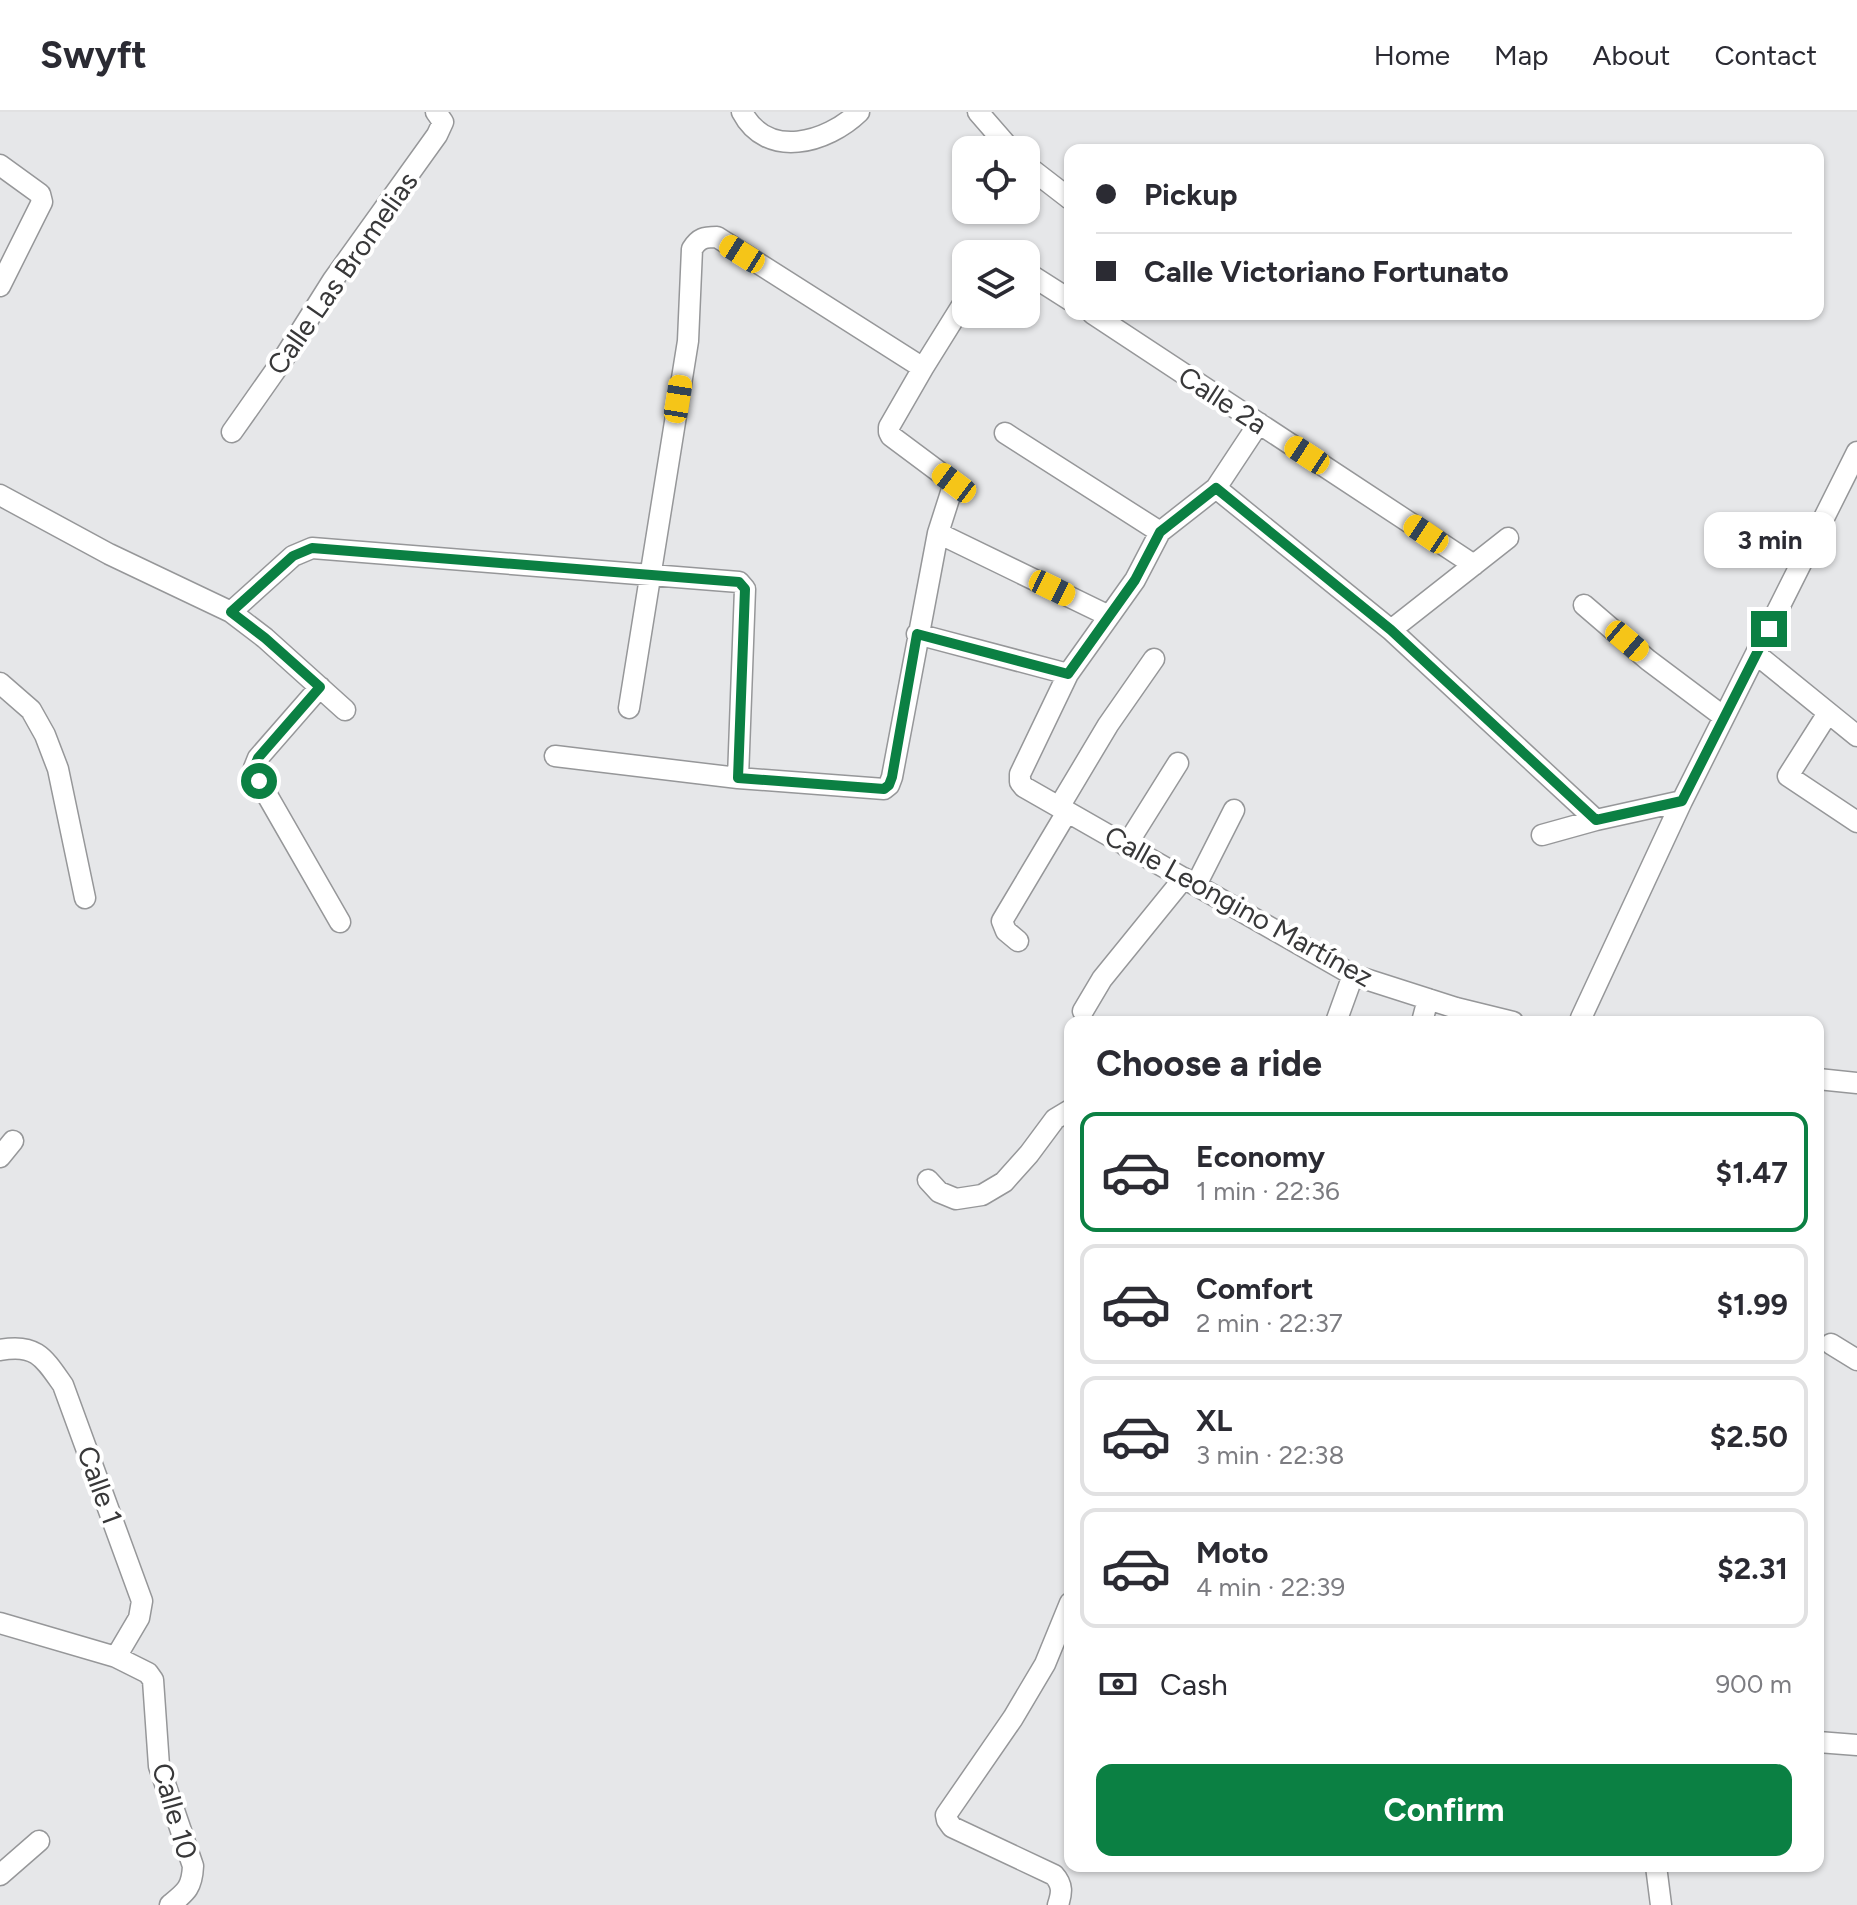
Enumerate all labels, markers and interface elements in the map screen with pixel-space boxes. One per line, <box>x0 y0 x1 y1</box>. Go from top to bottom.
text: Swyft <box>40 32 147 78</box>
text: Home <box>1374 38 1450 72</box>
text: Map <box>1494 38 1549 72</box>
text: About <box>1593 38 1670 72</box>
text: Contact <box>1714 38 1817 72</box>
map controls <box>952 136 1040 328</box>
button: locate <box>952 136 1040 224</box>
street label: Calle Las Bromelias <box>259 165 425 381</box>
text: Pickup <box>1144 176 1238 213</box>
car <box>715 231 769 277</box>
button: layers <box>952 240 1040 328</box>
text: Calle Victoriano Fortunato <box>1144 253 1509 290</box>
street label: Calle 2a <box>1172 359 1274 441</box>
car <box>662 373 694 425</box>
car <box>1280 432 1334 478</box>
car <box>928 459 980 507</box>
car <box>1399 511 1453 557</box>
callout: 3 min <box>1703 513 1835 569</box>
text: 3 min <box>1738 524 1802 556</box>
car <box>1025 567 1079 609</box>
route end <box>1751 611 1787 647</box>
car <box>1601 616 1653 666</box>
route start <box>241 763 277 799</box>
street label: Calle Leongino Martínez <box>1099 818 1379 994</box>
text: Choose a ride <box>1096 1042 1322 1085</box>
icon: car <box>1100 1136 1172 1208</box>
text: Economy <box>1196 1138 1325 1175</box>
text: $1.47 <box>1716 1154 1788 1191</box>
text: 1 min · 22:36 <box>1196 1175 1340 1207</box>
icon: car <box>1100 1268 1172 1340</box>
text: Comfort <box>1196 1270 1314 1307</box>
text: $1.99 <box>1716 1286 1788 1323</box>
text: 2 min · 22:37 <box>1196 1307 1343 1339</box>
icon: car <box>1100 1400 1172 1472</box>
text: XL <box>1196 1402 1232 1439</box>
text: $2.50 <box>1710 1418 1788 1455</box>
text: 3 min · 22:38 <box>1196 1439 1344 1471</box>
street label: Calle 1 <box>70 1441 130 1529</box>
icon: car <box>1100 1532 1172 1604</box>
text: Moto <box>1196 1534 1268 1571</box>
text: $2.31 <box>1717 1550 1788 1587</box>
text: 4 min · 22:39 <box>1196 1571 1345 1603</box>
icon: cash <box>1096 1662 1140 1706</box>
text: Cash <box>1160 1666 1228 1703</box>
text: 900 m <box>1715 1668 1792 1700</box>
street label: Calle 10 <box>145 1759 205 1863</box>
button: Confirm <box>1096 1764 1792 1856</box>

